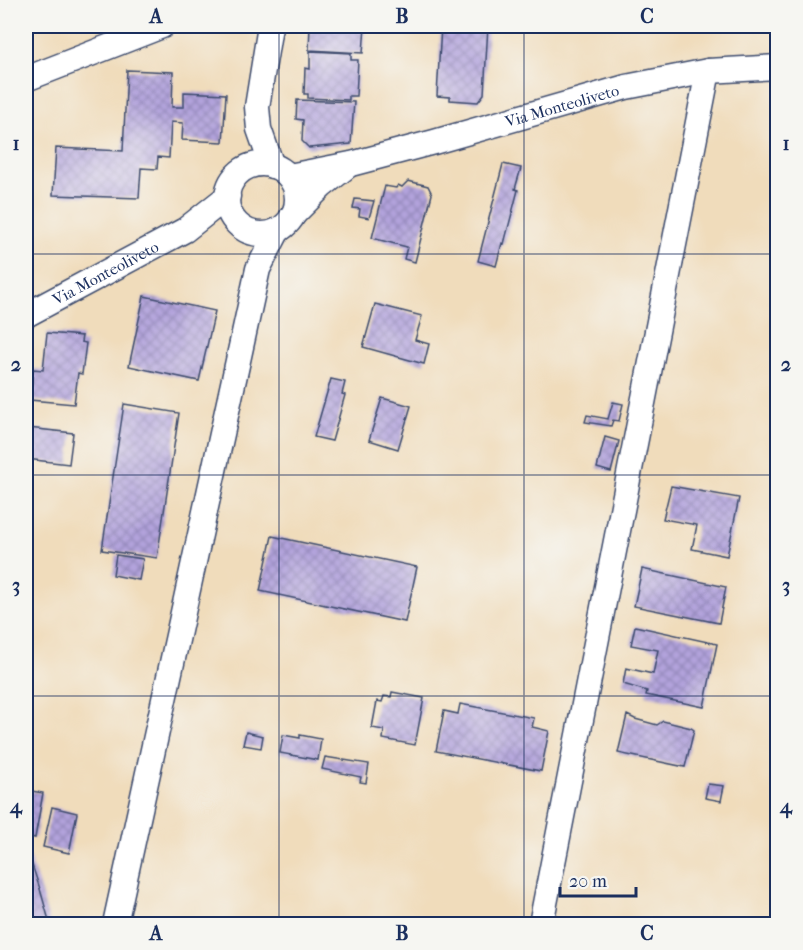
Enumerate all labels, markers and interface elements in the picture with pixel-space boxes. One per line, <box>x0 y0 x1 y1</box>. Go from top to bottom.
text: A <box>148 5 164 28</box>
text: B <box>395 5 409 28</box>
text: C <box>640 5 654 28</box>
street label: Via Monteoliveto <box>502 81 621 131</box>
text: 1 <box>12 132 20 155</box>
text: 1 <box>782 132 790 155</box>
street label: Via Monteoliveto <box>48 237 162 310</box>
text: 2 <box>11 353 21 376</box>
text: 2 <box>781 353 791 376</box>
text: 3 <box>12 574 20 597</box>
text: 3 <box>782 574 790 597</box>
text: 4 <box>9 795 23 819</box>
text: 4 <box>779 795 793 819</box>
scale bar <box>560 860 636 898</box>
text: 20 m <box>569 871 607 892</box>
text: A <box>148 922 164 945</box>
text: B <box>395 922 409 945</box>
text: C <box>640 922 654 945</box>

